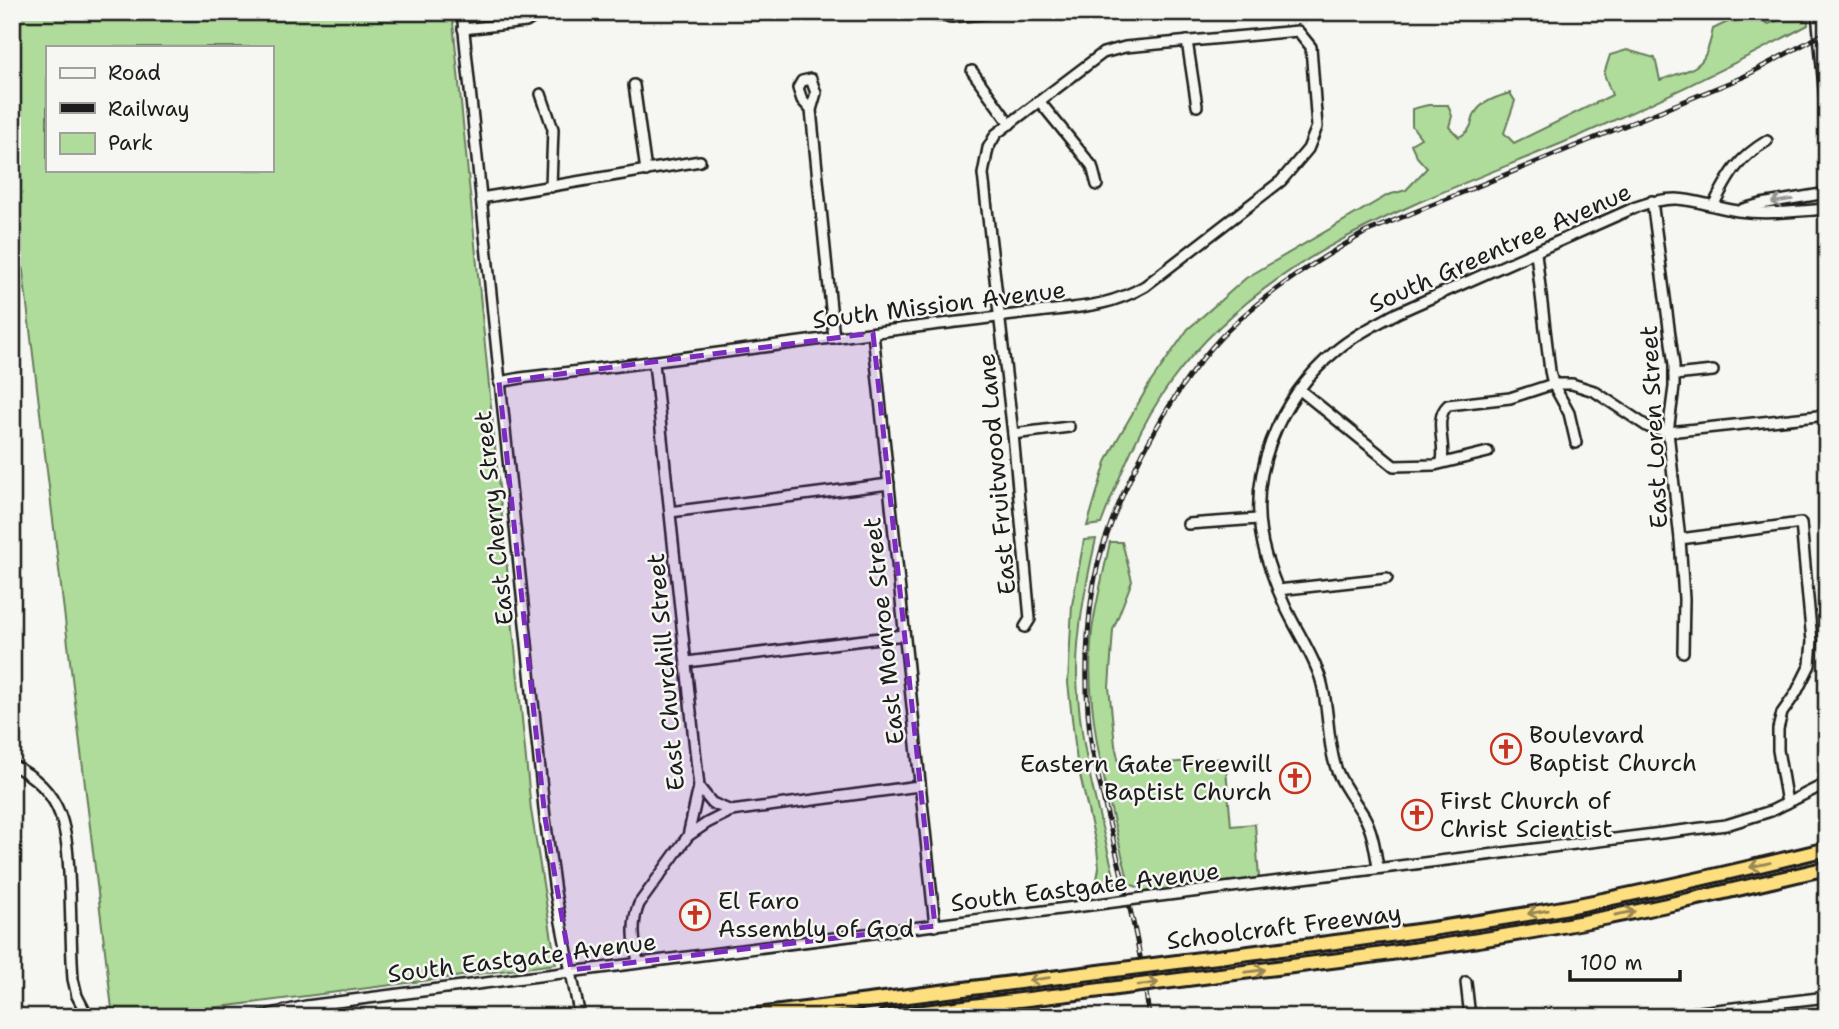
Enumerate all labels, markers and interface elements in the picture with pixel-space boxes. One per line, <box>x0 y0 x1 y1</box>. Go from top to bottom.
legend <box>46 46 273 172</box>
text: Road <box>108 59 161 87</box>
text: Railway <box>108 95 190 123</box>
text: Park <box>108 129 153 157</box>
street label: South Greentree Avenue <box>1364 176 1636 320</box>
one-way arrow <box>1771 194 1794 207</box>
street label: South Mission Avenue <box>810 274 1068 336</box>
street label: East Loren Street <box>1633 325 1675 529</box>
street label: East Fruitwood Lane <box>971 352 1023 596</box>
street label: East Cherry Street <box>467 409 521 627</box>
street label: East Monroe Street <box>856 516 912 746</box>
street label: East Churchill Street <box>640 552 692 792</box>
place label: Boulevard Baptist Church <box>1529 719 1697 779</box>
church icon: Boulevard Baptist Church <box>1489 732 1523 766</box>
place label: Eastern Gate Freewill Baptist Church <box>1020 748 1273 808</box>
church icon: Eastern Gate Freewill Baptist Church <box>1278 761 1312 795</box>
place label: First Church of Christ Scientist <box>1440 785 1613 845</box>
church icon: First Church of Christ Scientist <box>1400 798 1434 832</box>
street label: South Eastgate Avenue <box>949 855 1221 919</box>
one-way arrow <box>1749 859 1772 872</box>
place label: El Faro Assembly of God <box>718 885 914 945</box>
street label: Schoolcraft Freeway <box>1165 897 1403 957</box>
church icon: El Faro Assembly of God <box>678 898 712 932</box>
one-way arrow <box>1527 906 1550 919</box>
one-way arrow <box>1613 906 1636 920</box>
street label: South Eastgate Avenue <box>386 926 658 990</box>
scale bar <box>1570 938 1680 982</box>
text: 100 m <box>1580 949 1643 977</box>
one-way arrow <box>1243 964 1265 977</box>
one-way arrow <box>1029 973 1051 986</box>
one-way arrow <box>1136 977 1159 990</box>

